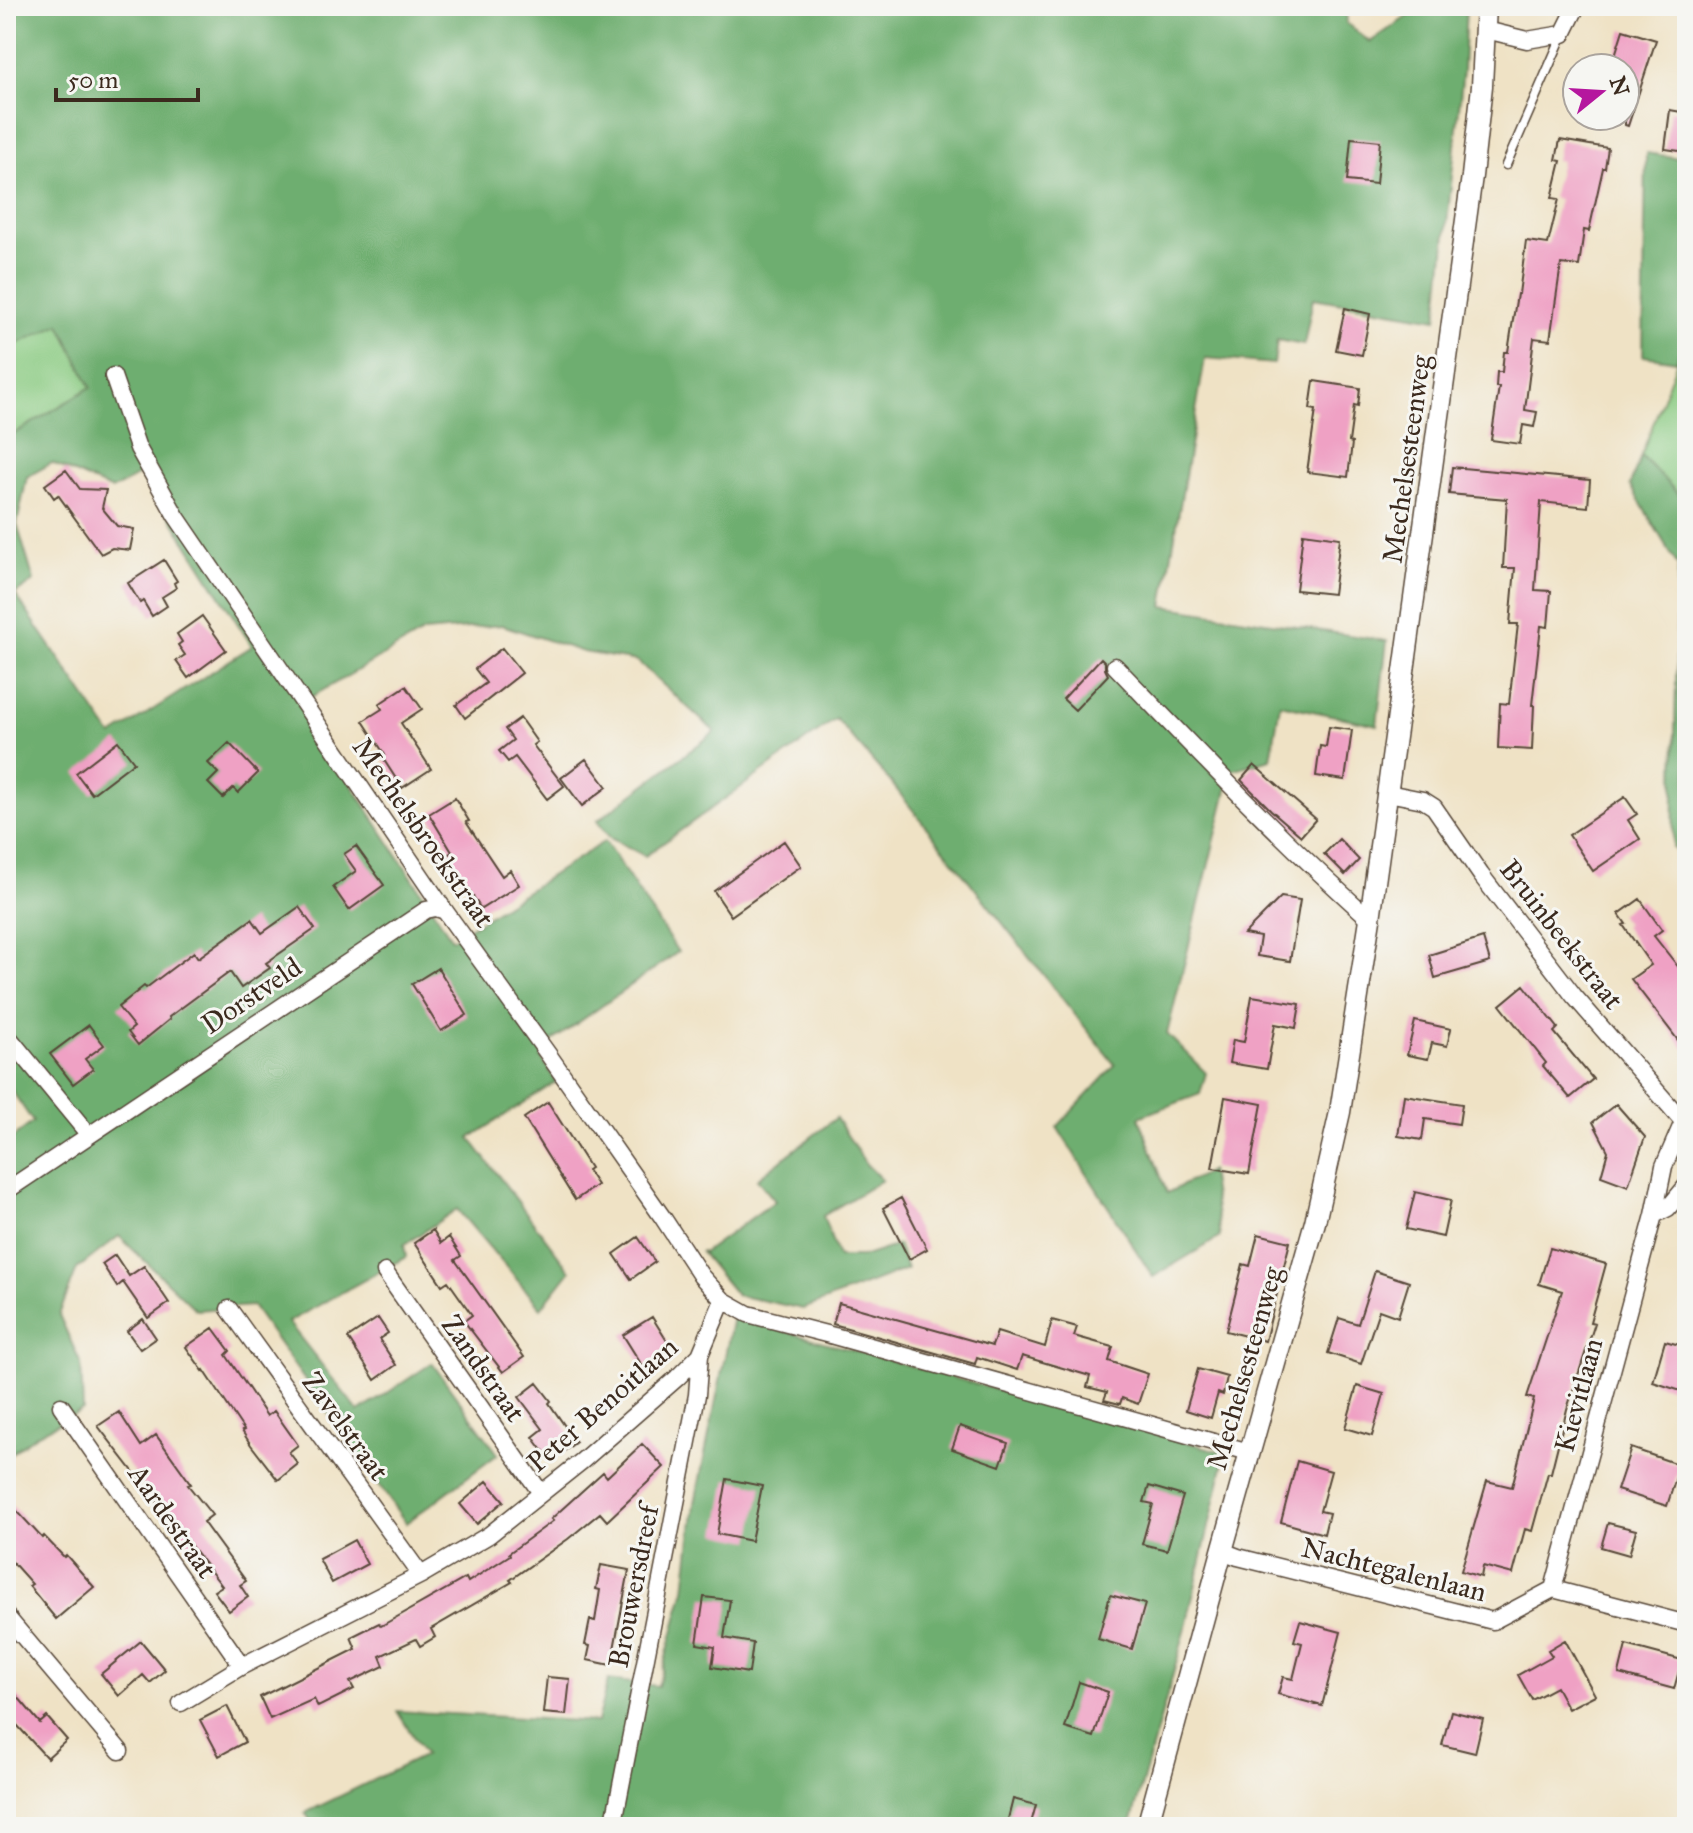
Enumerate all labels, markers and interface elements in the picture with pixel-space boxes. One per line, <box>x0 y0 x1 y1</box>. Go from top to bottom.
scale bar <box>56 52 198 102</box>
north arrow <box>1561 52 1641 132</box>
text: 50 m <box>68 65 118 95</box>
text: N <box>1604 73 1635 99</box>
street label: Mechelsesteenweg <box>1375 352 1439 565</box>
street label: Mechelsbroekstraat <box>345 731 502 934</box>
street label: Bruinbeekstraat <box>1492 852 1631 1016</box>
street label: Dorstveld <box>195 949 308 1042</box>
street label: Mechelsesteenweg <box>1199 1262 1290 1474</box>
street label: Zandstraat <box>434 1308 533 1429</box>
street label: Peter Benoitlaan <box>520 1329 685 1479</box>
street label: Kievitlaan <box>1547 1334 1610 1456</box>
street label: Zavelstraat <box>295 1365 397 1487</box>
street label: Aardestraat <box>120 1457 225 1585</box>
street label: Brouwersdreef <box>601 1497 667 1671</box>
street label: Nachtegalenlaan <box>1298 1530 1490 1609</box>

